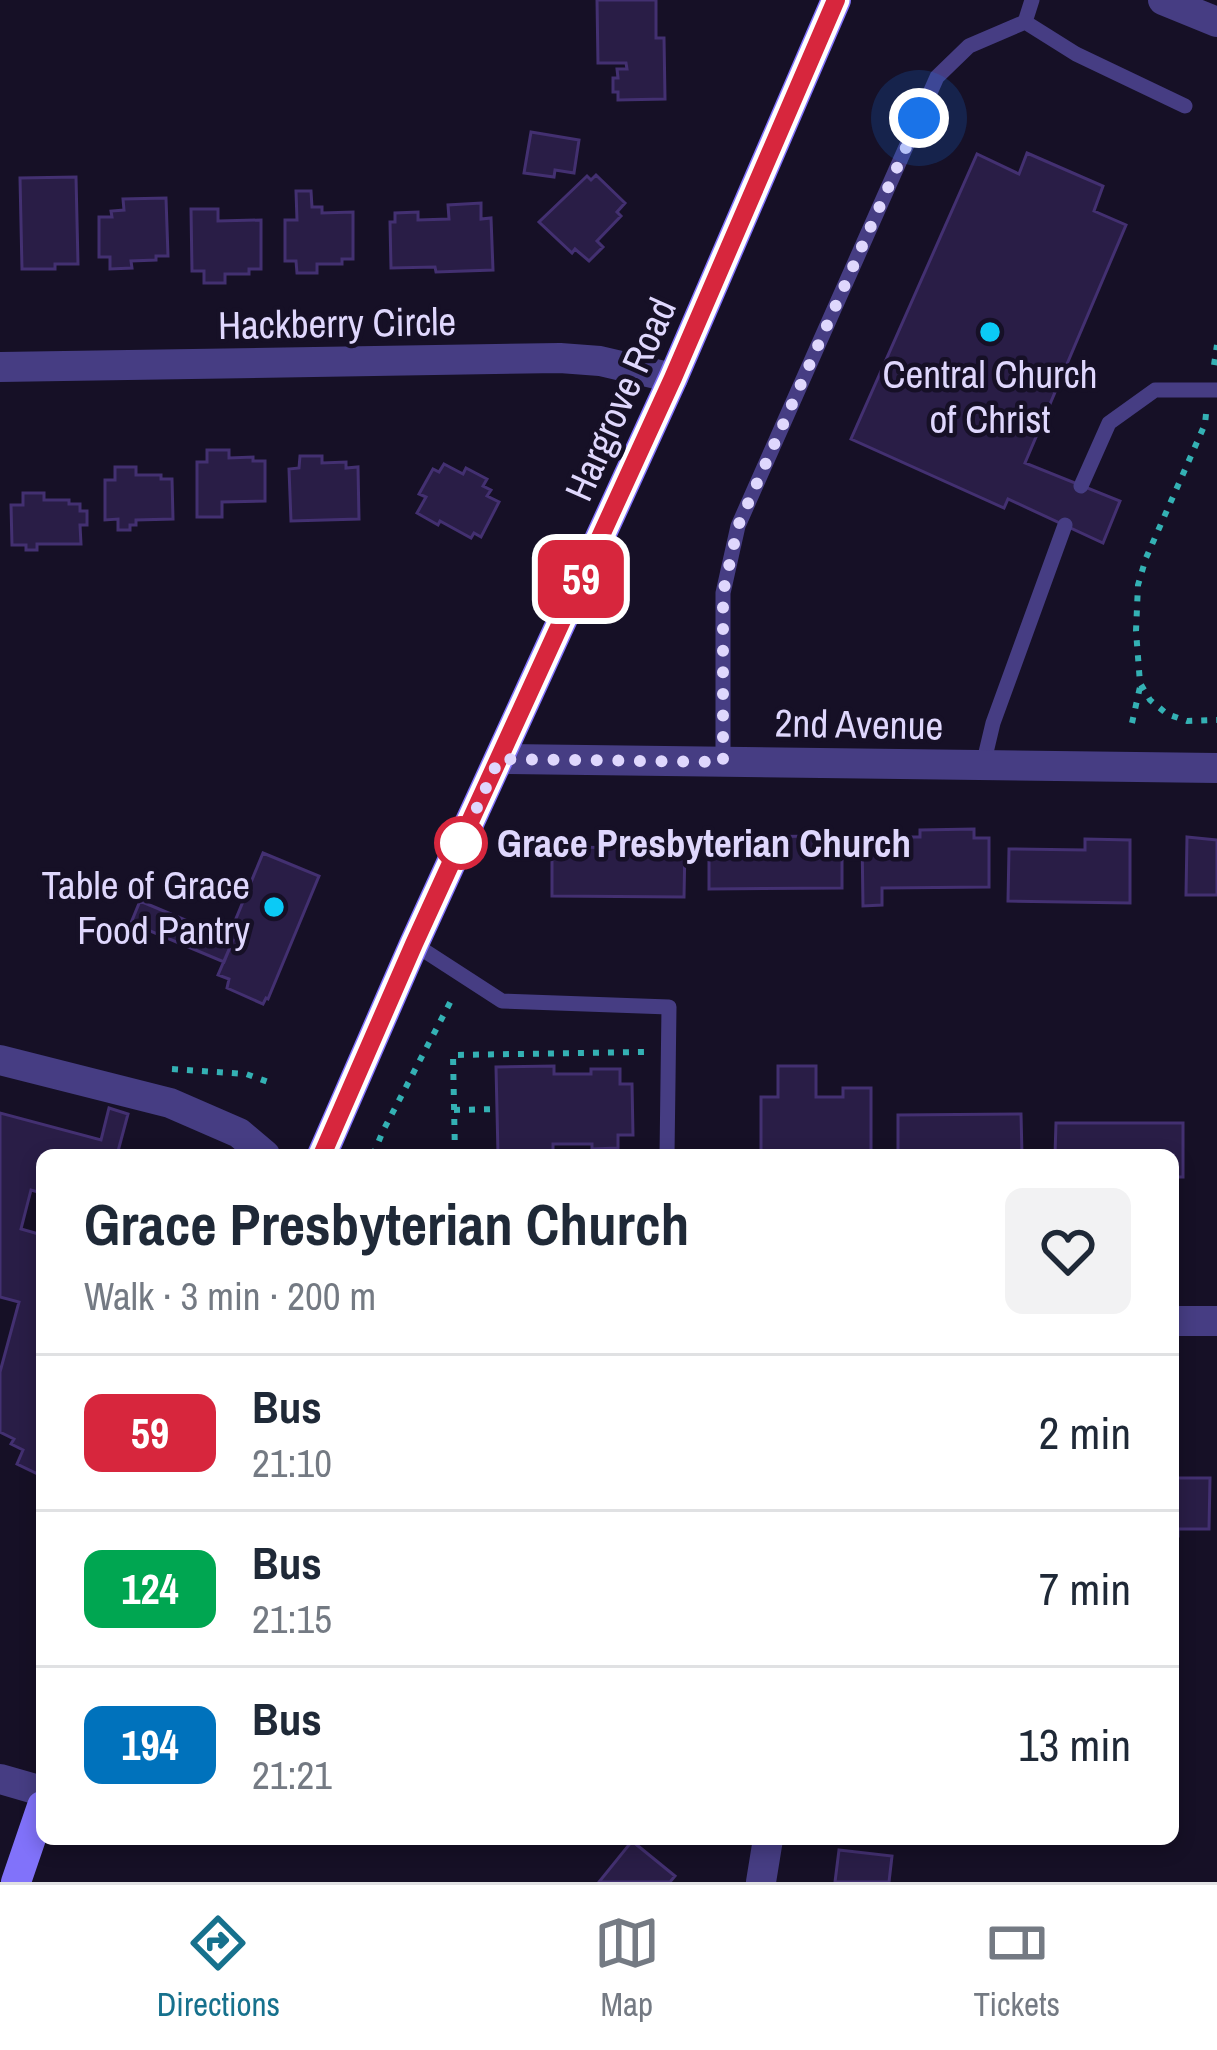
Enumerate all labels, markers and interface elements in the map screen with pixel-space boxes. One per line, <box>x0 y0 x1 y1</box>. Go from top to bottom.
your location <box>889 88 949 148</box>
street label: Hargrove Road <box>552 289 688 509</box>
street label: Hackberry Circle <box>218 295 456 351</box>
marker: Central Church of Christ <box>977 319 1003 345</box>
place label: Central Church of Christ <box>882 348 1098 445</box>
line badge: 59 <box>527 540 635 618</box>
text: 59 <box>562 551 600 607</box>
street label: 2nd Avenue <box>774 697 944 751</box>
place label: Grace Presbyterian Church <box>497 817 911 869</box>
marker: Grace Presbyterian Church <box>436 818 486 868</box>
place label: Table of Grace Food Pantry <box>41 859 250 956</box>
marker: Table of Grace Food Pantry <box>261 894 287 920</box>
text: Grace Presbyterian Church <box>84 1186 689 1263</box>
button: heart <box>1005 1188 1131 1314</box>
text: Walk · 3 min · 200 m <box>84 1270 376 1322</box>
text: Bus <box>252 1376 322 1437</box>
text: 2 min <box>1039 1402 1131 1463</box>
text: 59 <box>131 1405 169 1461</box>
text: 21:10 <box>252 1437 332 1489</box>
text: Bus <box>252 1532 322 1593</box>
text: 7 min <box>1039 1558 1131 1619</box>
text: 124 <box>121 1561 179 1617</box>
text: 21:15 <box>252 1593 332 1645</box>
text: Bus <box>252 1688 322 1749</box>
text: 13 min <box>1018 1714 1131 1775</box>
text: 194 <box>121 1717 179 1773</box>
text: 21:21 <box>252 1749 332 1801</box>
tab: Directions <box>157 1910 280 2026</box>
tab: Map <box>594 1910 660 2026</box>
tab: Tickets <box>974 1910 1060 2026</box>

